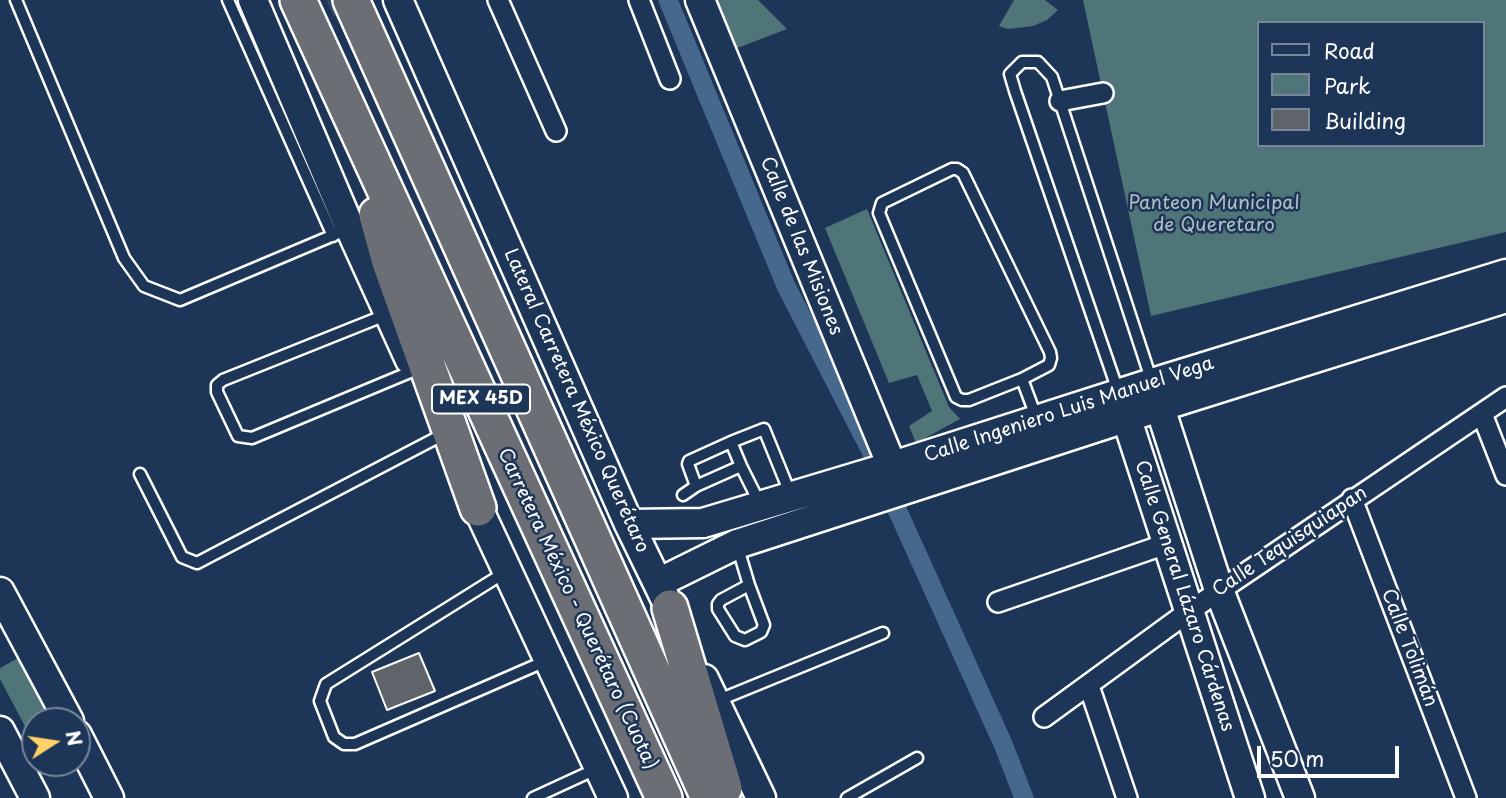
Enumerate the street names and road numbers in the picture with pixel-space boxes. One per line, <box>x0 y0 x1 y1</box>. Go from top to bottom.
street label: Calle de las Misiones <box>755 153 847 339</box>
street label: Lateral Carretera México Querétaro <box>498 245 654 557</box>
street label: Calle Ingeniero Luis Manuel Vega <box>921 352 1217 468</box>
road number: MEX 45D <box>432 384 530 414</box>
street label: Carretera México - Querétaro (Cuota) <box>492 445 662 773</box>
street label: Calle General Lázaro Cárdenas <box>1129 458 1239 734</box>
street label: Calle Tequisquiapan <box>1208 482 1372 602</box>
street label: Calle Tolimán <box>1376 586 1442 710</box>

